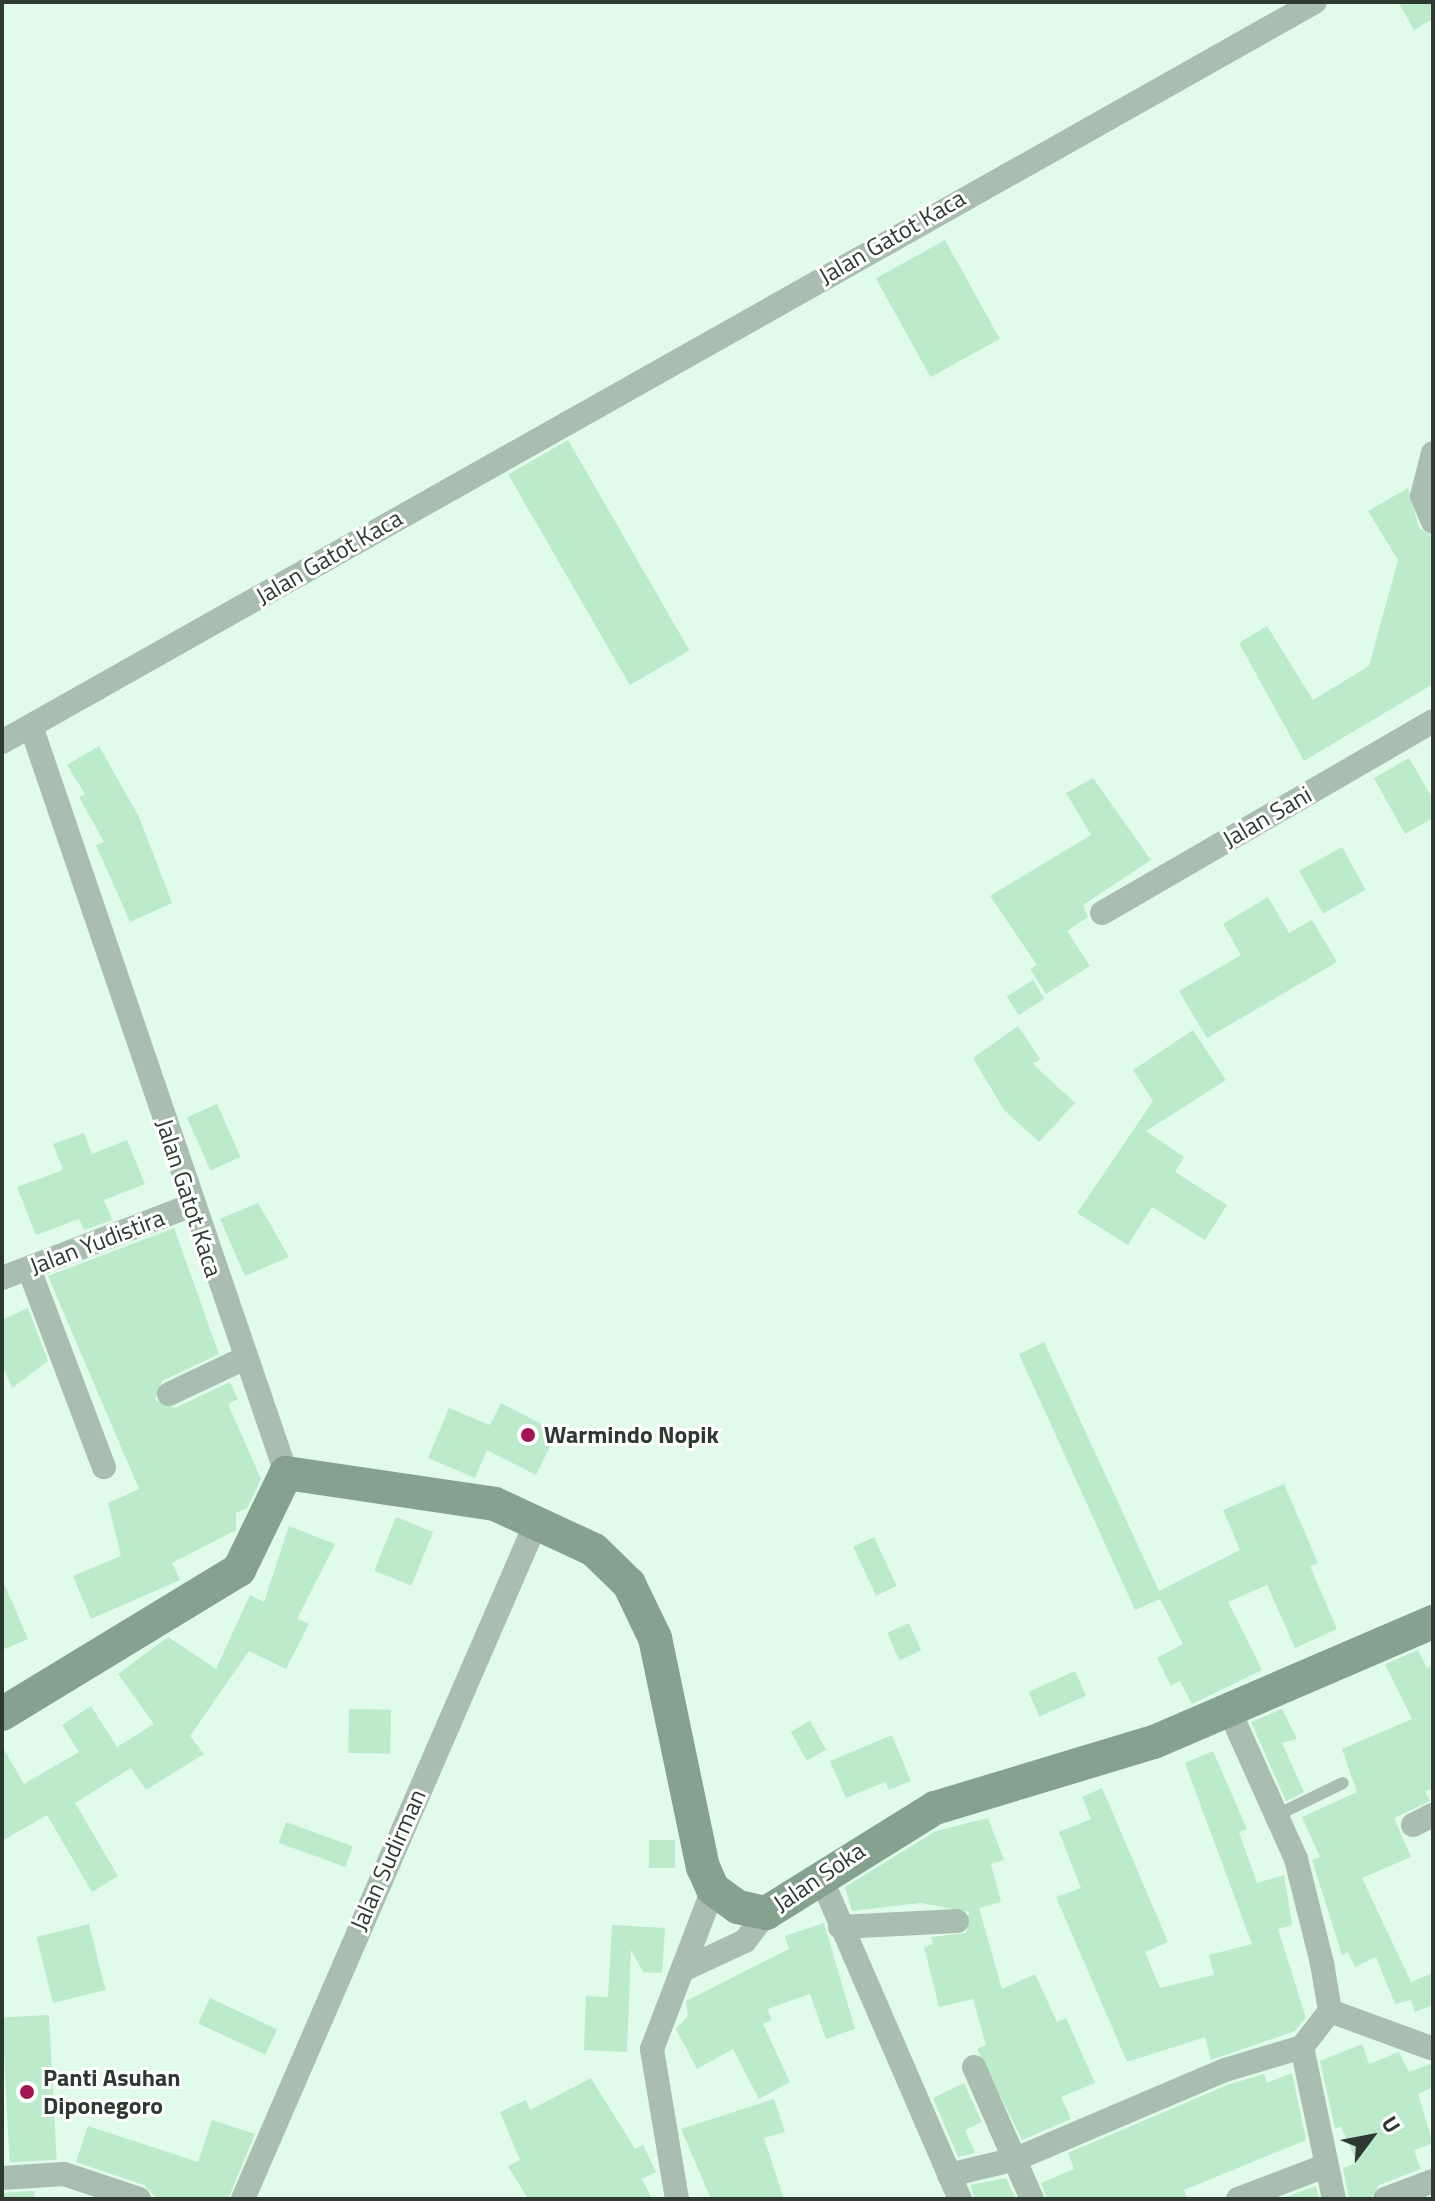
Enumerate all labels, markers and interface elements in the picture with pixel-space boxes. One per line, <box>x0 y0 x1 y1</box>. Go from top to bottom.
street label: Jalan Gatot Kaca <box>814 183 970 291</box>
street label: Jalan Gatot Kaca <box>251 503 407 611</box>
street label: Jalan Sani <box>1217 780 1317 854</box>
street label: Jalan Gatot Kaca <box>150 1115 228 1281</box>
street label: Jalan Yudistira <box>26 1203 168 1281</box>
place label: Warmindo Nopik <box>544 1421 719 1449</box>
marker: Warmindo Nopik <box>519 1426 537 1444</box>
street label: Jalan Sudirman <box>344 1785 432 1935</box>
street label: Jalan Soka <box>768 1836 870 1918</box>
place label: Panti Asuhan Diponegoro <box>43 2064 181 2120</box>
marker: Panti Asuhan Diponegoro <box>18 2083 36 2101</box>
north arrow <box>1331 2097 1411 2177</box>
text: U <box>1373 2109 1410 2139</box>

